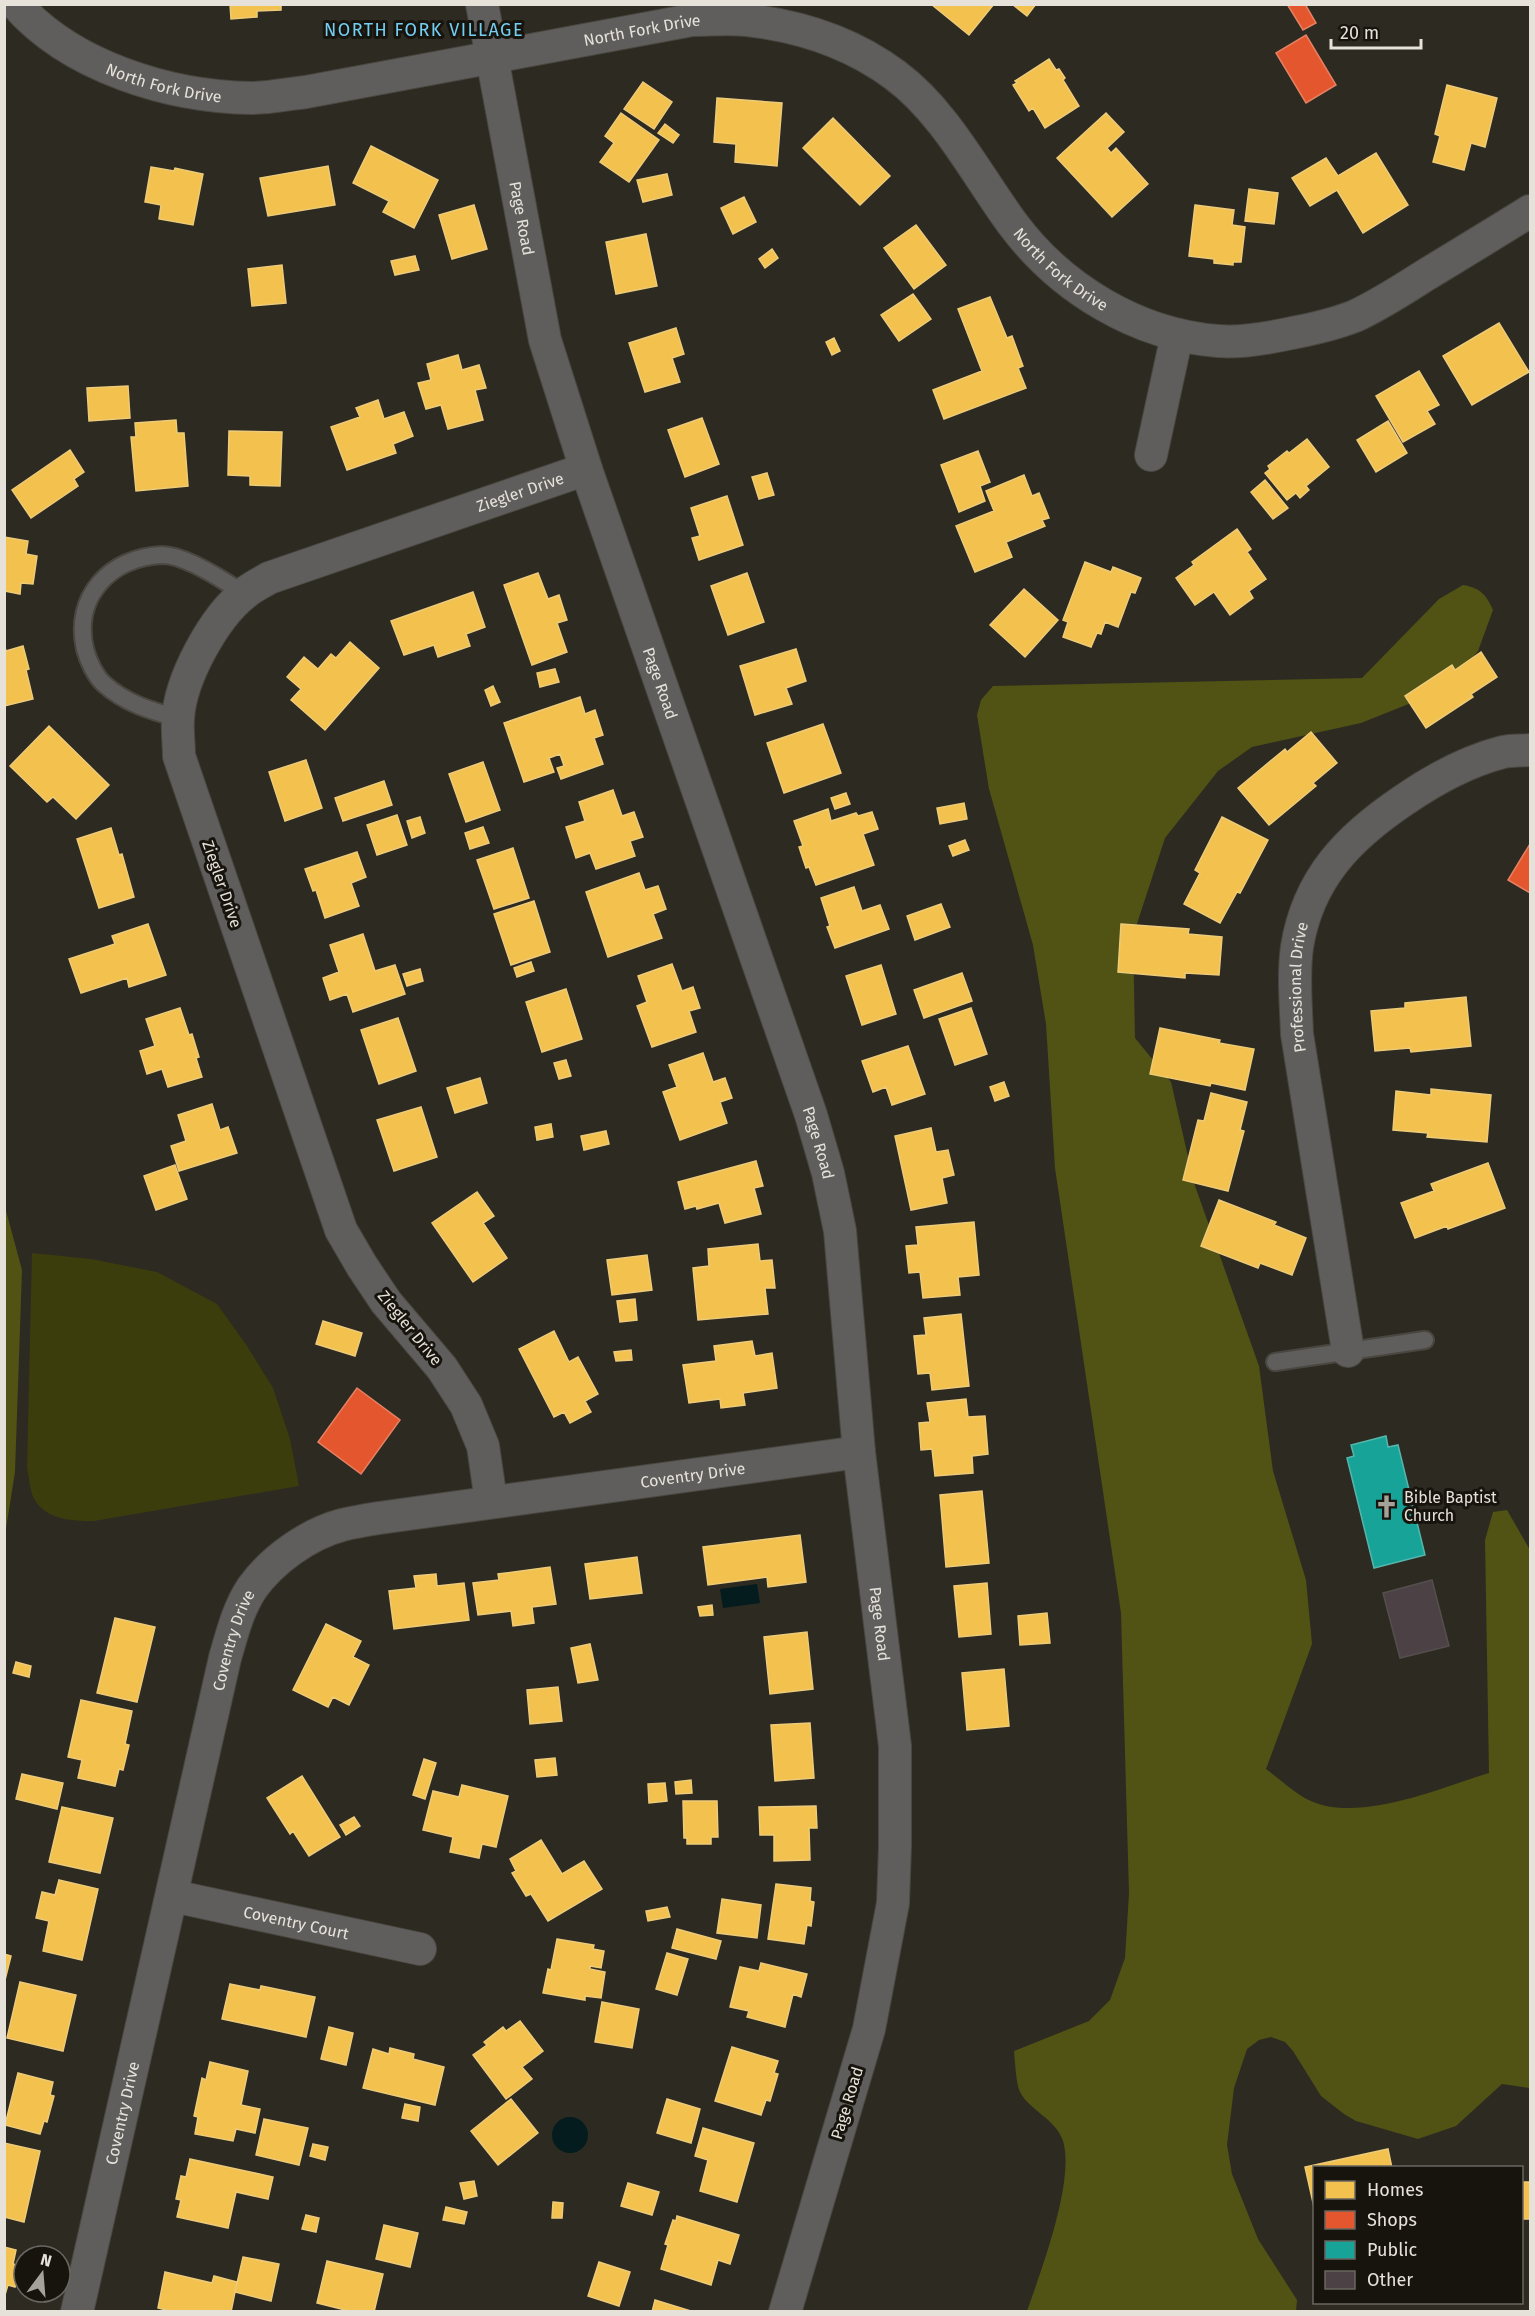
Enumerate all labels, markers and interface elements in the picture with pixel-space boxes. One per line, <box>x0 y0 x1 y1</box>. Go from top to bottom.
street label: North Fork Drive <box>582 10 701 50</box>
scale bar <box>1331 12 1421 50</box>
district label: NORTH FORK VILLAGE <box>324 19 524 41</box>
text: 20 m <box>1340 22 1379 44</box>
street label: North Fork Drive <box>103 59 223 106</box>
street label: Page Road <box>506 180 538 257</box>
street label: North Fork Drive <box>1010 224 1112 315</box>
street label: Ziegler Drive <box>474 468 566 516</box>
street label: Page Road <box>639 645 682 722</box>
street label: Ziegler Drive <box>198 838 246 930</box>
street label: Professional Drive <box>1285 920 1312 1054</box>
street label: Page Road <box>799 1104 838 1181</box>
street label: Ziegler Drive <box>374 1287 446 1369</box>
street label: Coventry Drive <box>639 1458 746 1491</box>
place label: Bible Baptist Church <box>1404 1488 1497 1525</box>
church icon: Bible Baptist Church <box>1373 1493 1399 1519</box>
street label: Coventry Drive <box>208 1586 258 1693</box>
street label: Page Road <box>866 1586 894 1662</box>
street label: Coventry Court <box>242 1902 351 1943</box>
street label: Coventry Drive <box>101 2059 143 2167</box>
street label: Page Road <box>827 2064 867 2142</box>
legend <box>1313 2166 1523 2304</box>
text: Homes <box>1367 2179 1423 2201</box>
text: Shops <box>1367 2209 1417 2231</box>
text: Public <box>1367 2239 1417 2261</box>
north arrow <box>12 2244 72 2304</box>
text: N <box>38 2249 54 2271</box>
text: Other <box>1367 2269 1413 2291</box>

